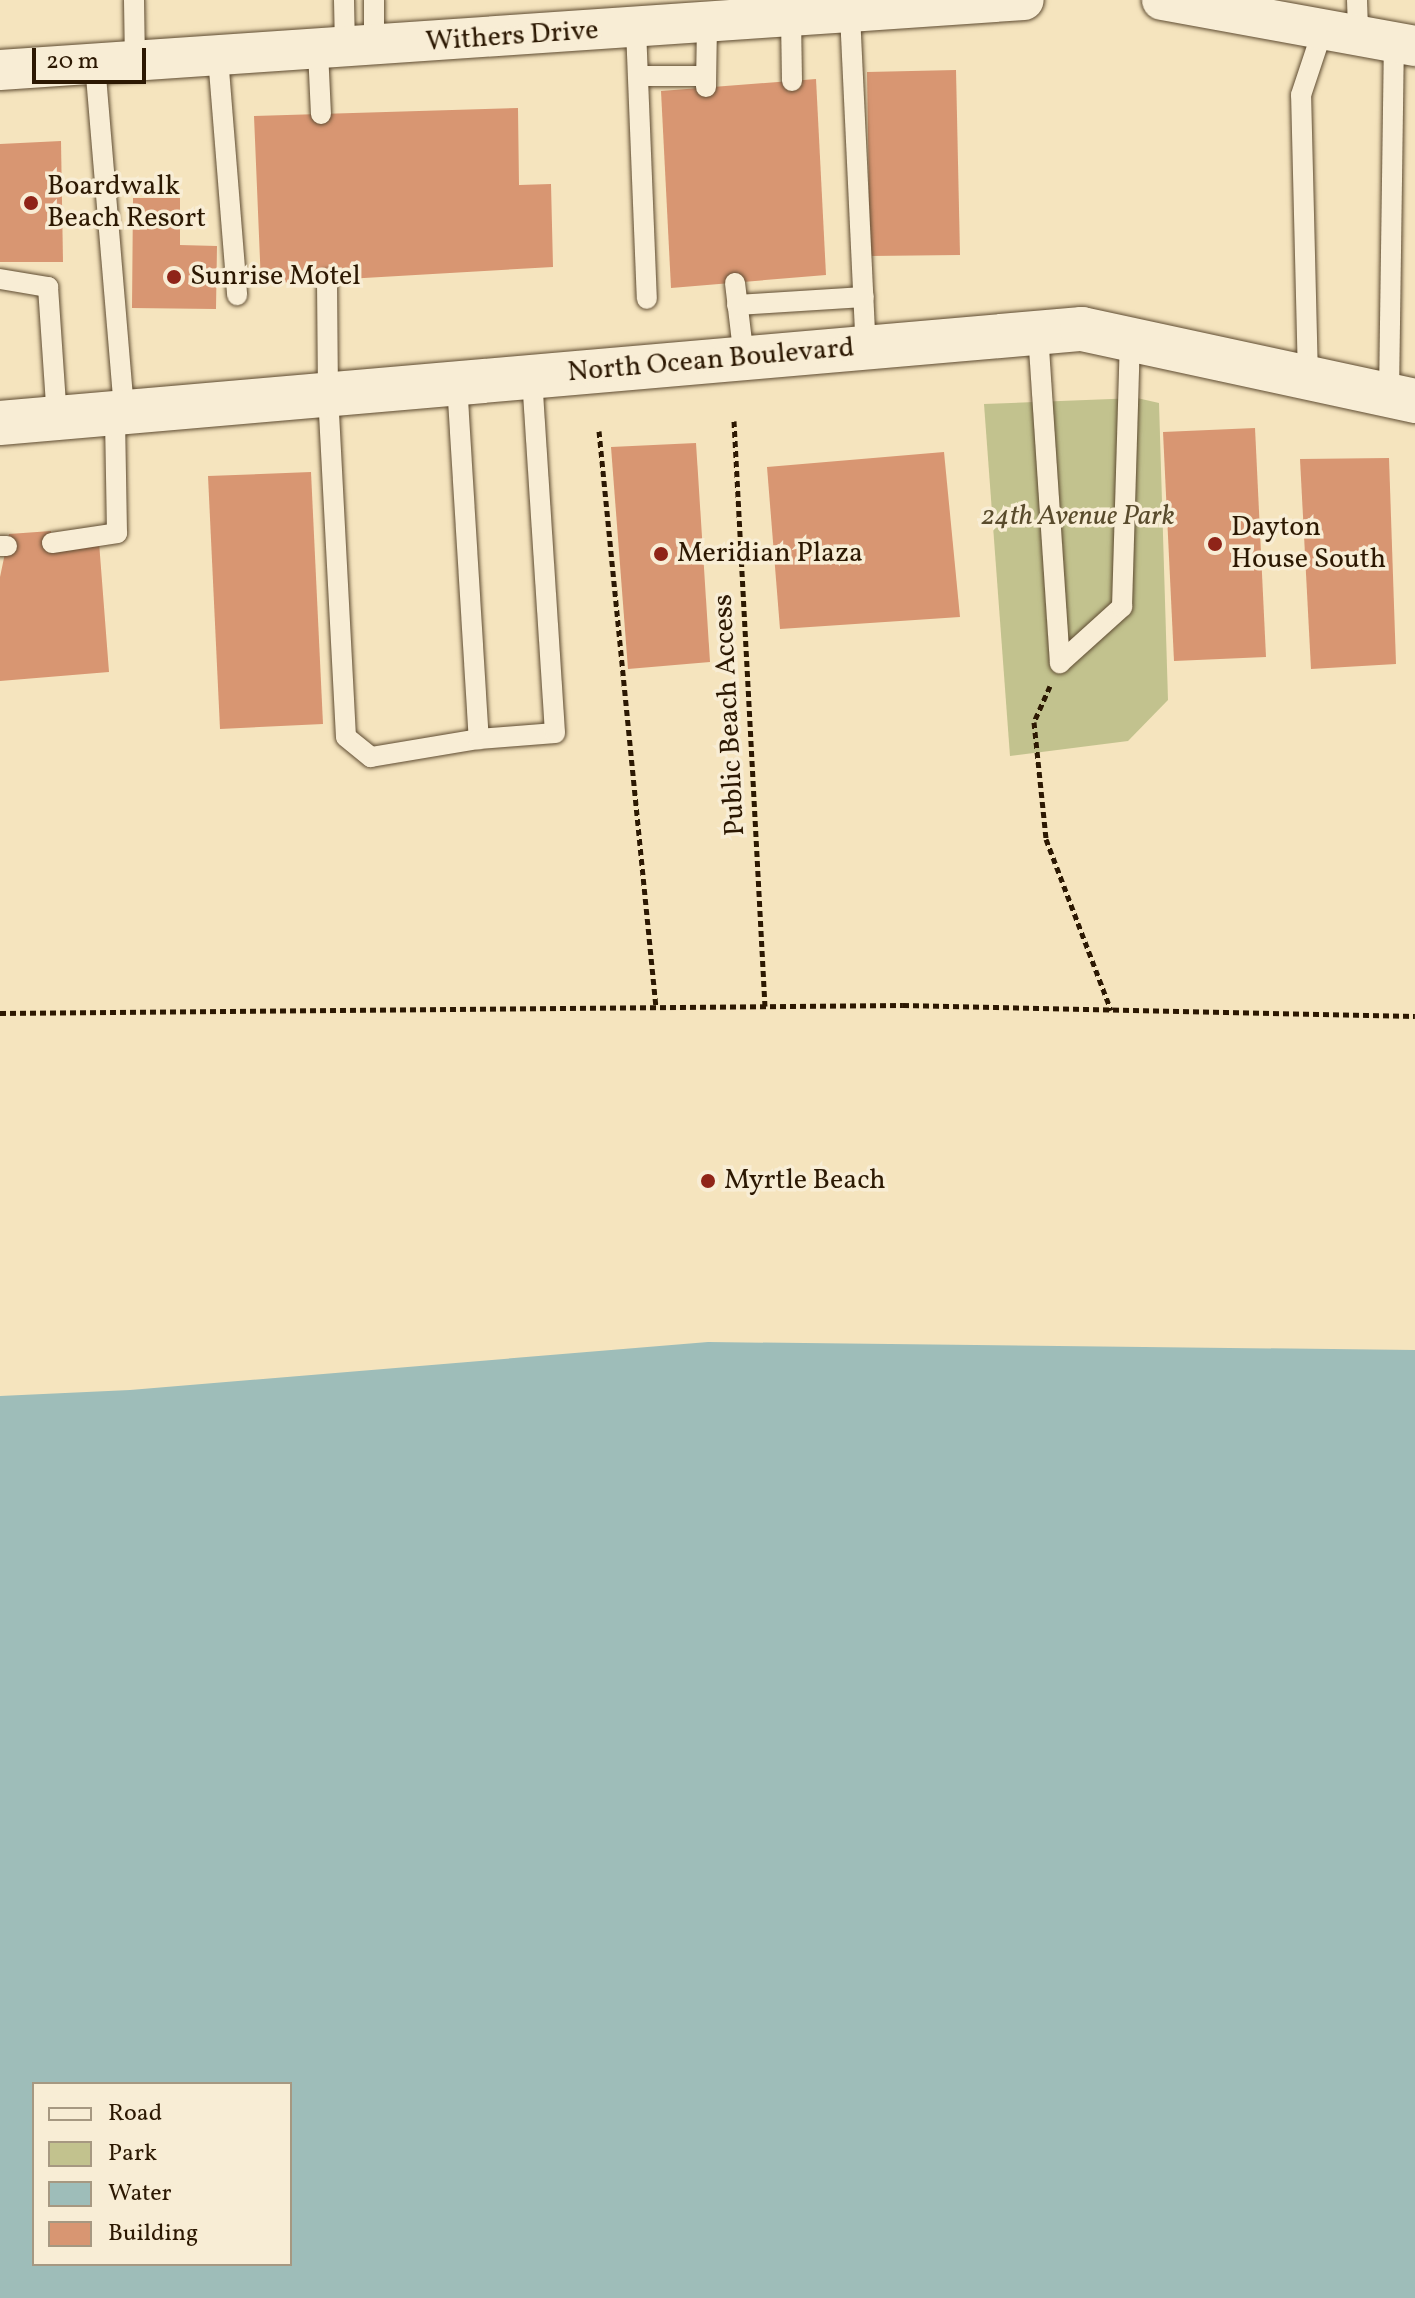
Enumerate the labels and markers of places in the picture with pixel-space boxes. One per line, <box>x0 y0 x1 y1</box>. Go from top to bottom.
place label: Boardwalk Beach Resort <box>47 170 206 236</box>
marker: Boardwalk Beach Resort <box>22 194 40 212</box>
place label: Sunrise Motel <box>190 260 361 294</box>
marker: Sunrise Motel <box>165 268 183 286</box>
place label: Dayton House South <box>1231 511 1386 577</box>
marker: Dayton House South <box>1206 535 1224 553</box>
place label: Meridian Plaza <box>677 537 863 571</box>
marker: Meridian Plaza <box>652 545 670 563</box>
place label: Myrtle Beach <box>724 1164 886 1198</box>
marker: Myrtle Beach <box>699 1172 717 1190</box>

